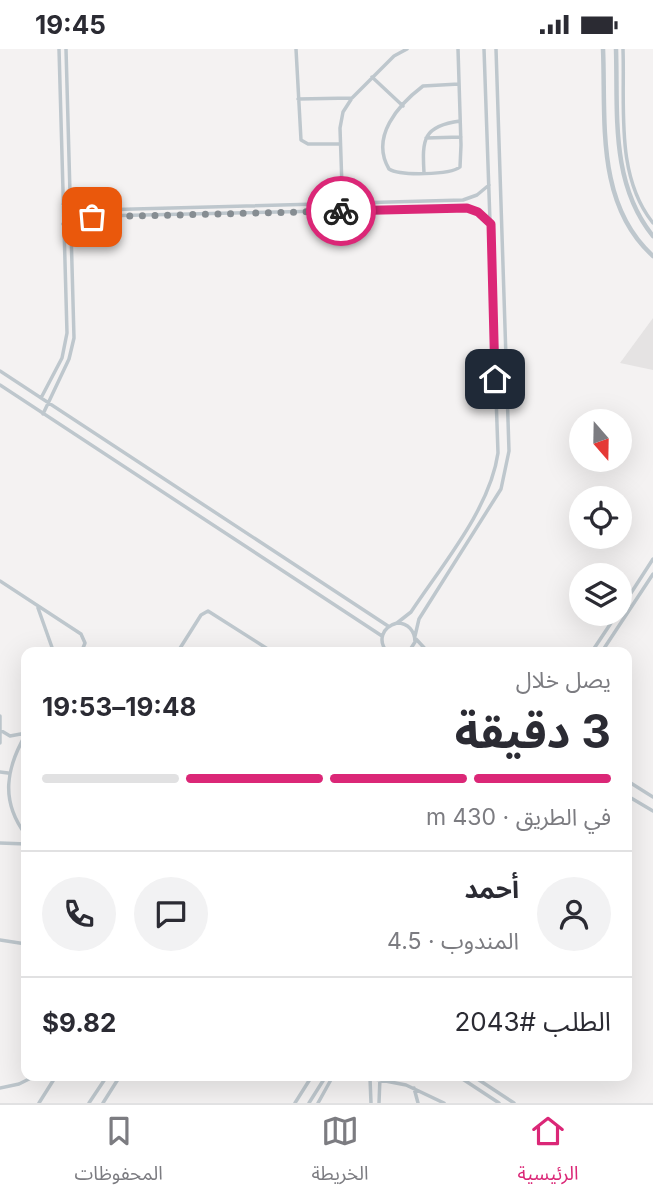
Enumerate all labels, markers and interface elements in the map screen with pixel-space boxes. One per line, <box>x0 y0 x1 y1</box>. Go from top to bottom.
text: 19:45 <box>35 9 106 40</box>
courier <box>306 176 376 246</box>
pin <box>62 187 122 247</box>
icon: bike <box>322 192 360 230</box>
icon: bag <box>73 198 111 236</box>
pin <box>465 349 525 409</box>
icon: home <box>476 360 514 398</box>
north arrow <box>569 409 632 473</box>
map controls <box>569 409 632 626</box>
button: locate <box>569 486 632 549</box>
button: layers <box>569 563 632 626</box>
text: يصل خلال <box>516 666 611 694</box>
text: 19:48–19:53 <box>42 691 196 722</box>
text: 3 دقيقة <box>455 703 611 759</box>
text: في الطريق · 430 m <box>426 803 611 831</box>
text: أحمد <box>465 873 519 904</box>
button: phone <box>42 877 116 951</box>
button: chat <box>134 877 208 951</box>
button: person <box>537 877 611 951</box>
text: المندوب · 4.5 <box>387 927 519 955</box>
text: الطلب #2043 <box>454 1006 611 1037</box>
text: $9.82 <box>42 1007 116 1038</box>
tab: المحفوظات <box>74 1112 163 1194</box>
tab: الخريطة <box>312 1112 369 1194</box>
tab: الرئيسية <box>517 1112 579 1194</box>

